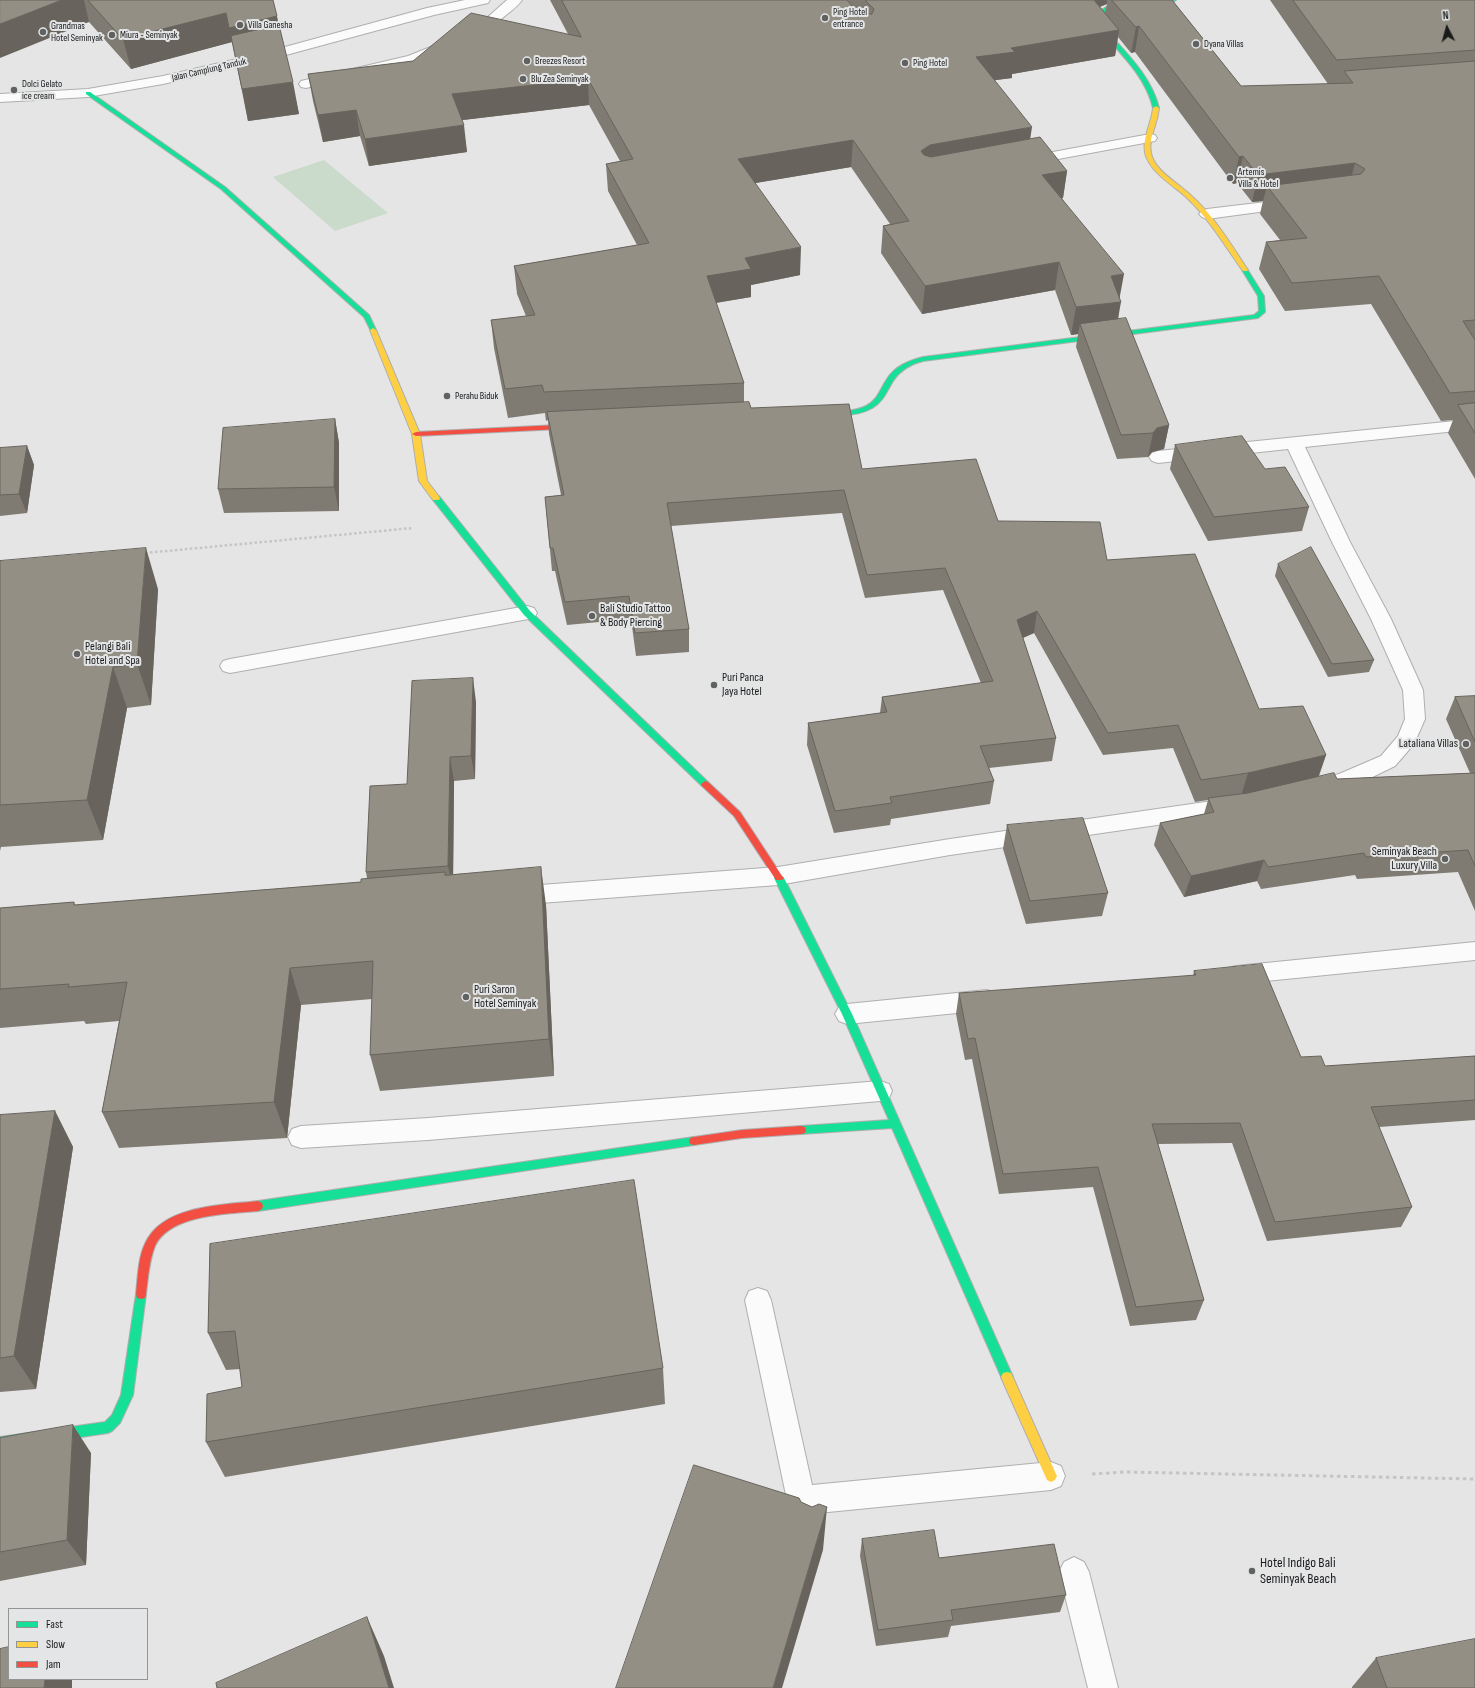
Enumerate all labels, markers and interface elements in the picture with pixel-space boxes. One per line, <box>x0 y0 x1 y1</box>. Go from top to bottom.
place label: Ping Hotel entrance <box>833 6 867 30</box>
north arrow <box>1427 8 1467 48</box>
text: N <box>1442 9 1449 22</box>
marker: Ping Hotel entrance <box>820 13 830 23</box>
place label: Villa Ganesha <box>248 19 292 31</box>
place label: Grandmas Hotel Seminyak <box>51 20 103 44</box>
marker: Villa Ganesha <box>235 20 245 30</box>
marker: Grandmas Hotel Seminyak <box>38 27 48 37</box>
place label: Miura - Seminyak <box>120 29 178 41</box>
marker: Miura - Seminyak <box>107 30 117 40</box>
place label: Dyana Villas <box>1204 38 1244 50</box>
marker: Dyana Villas <box>1191 39 1201 49</box>
place label: Breezes Resort <box>535 55 585 67</box>
street label: Jalan Camplung Tanduk <box>171 56 247 84</box>
marker: Breezes Resort <box>522 56 532 66</box>
place label: Ping Hotel <box>913 57 947 69</box>
marker: Ping Hotel <box>900 58 910 68</box>
place label: Blu Zea Seminyak <box>531 73 589 85</box>
marker: Blu Zea Seminyak <box>518 74 528 84</box>
place label: Dolci Gelato ice cream <box>22 78 62 102</box>
marker: Dolci Gelato ice cream <box>9 85 19 95</box>
place label: Artemis Villa & Hotel <box>1238 166 1278 190</box>
marker: Artemis Villa & Hotel <box>1225 173 1235 183</box>
place label: Perahu Biduk <box>455 390 498 402</box>
marker: Perahu Biduk <box>442 391 452 401</box>
place label: Bali Studio Tattoo & Body Piercing <box>600 602 670 630</box>
marker: Bali Studio Tattoo & Body Piercing <box>587 611 597 621</box>
place label: Pelangi Bali Hotel and Spa <box>85 640 140 668</box>
marker: Pelangi Bali Hotel and Spa <box>72 649 82 659</box>
place label: Puri Panca Jaya Hotel <box>722 671 764 699</box>
marker: Puri Panca Jaya Hotel <box>709 680 719 690</box>
place label: Lataliana Villas <box>1399 737 1458 751</box>
marker: Lataliana Villas <box>1461 739 1471 749</box>
place label: Seminyak Beach Luxury Villa <box>1372 845 1437 873</box>
marker: Seminyak Beach Luxury Villa <box>1440 854 1450 864</box>
place label: Puri Saron Hotel Seminyak <box>474 983 536 1011</box>
marker: Puri Saron Hotel Seminyak <box>461 992 471 1002</box>
place label: Hotel Indigo Bali Seminyak Beach <box>1260 1555 1336 1588</box>
marker: Hotel Indigo Bali Seminyak Beach <box>1247 1566 1257 1576</box>
legend <box>8 1608 148 1680</box>
text: Fast <box>46 1617 63 1632</box>
text: Slow <box>46 1637 65 1652</box>
text: Jam <box>46 1657 61 1672</box>

